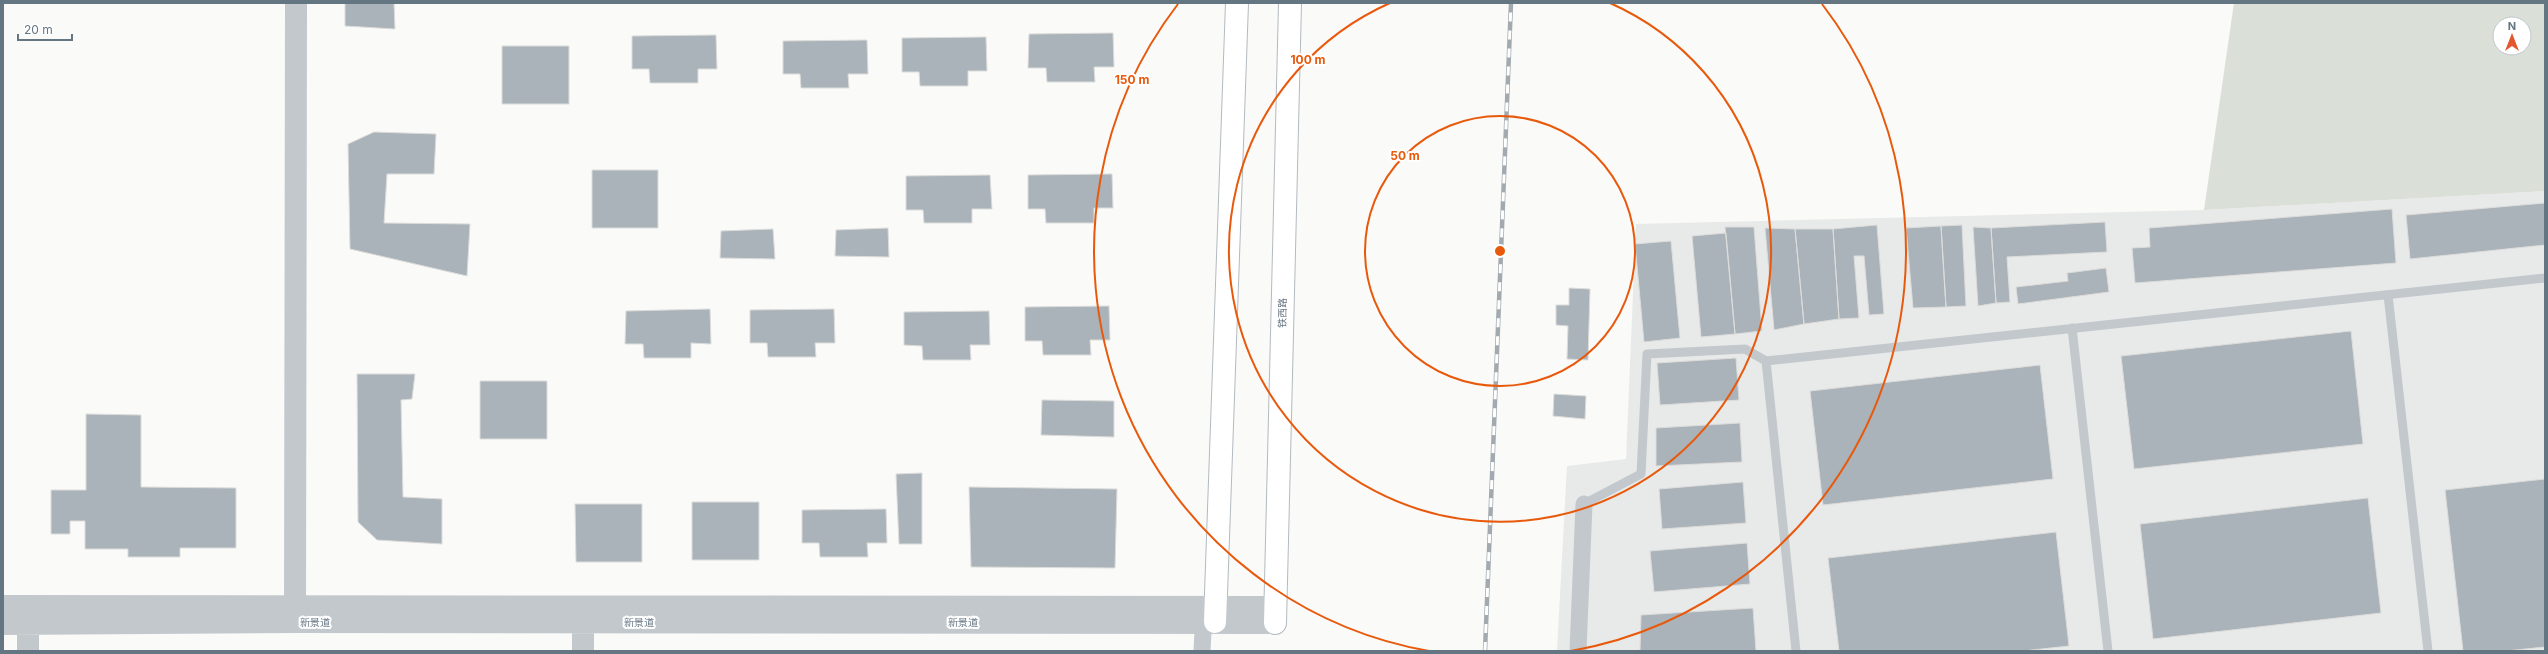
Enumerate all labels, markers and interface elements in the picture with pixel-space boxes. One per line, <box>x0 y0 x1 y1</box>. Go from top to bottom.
scale bar <box>18 16 72 42</box>
north arrow <box>2492 16 2532 56</box>
text: N <box>2508 19 2516 33</box>
text: 20 m <box>24 22 53 37</box>
text: 100 m <box>1290 52 1326 67</box>
text: 150 m <box>1115 72 1149 87</box>
text: 50 m <box>1390 148 1420 163</box>
centre of rings <box>1493 244 1507 258</box>
street label: 铁西路 <box>1276 298 1288 328</box>
street label: 新景道 <box>300 616 330 628</box>
street label: 新景道 <box>624 616 654 628</box>
street label: 新景道 <box>948 616 978 628</box>

